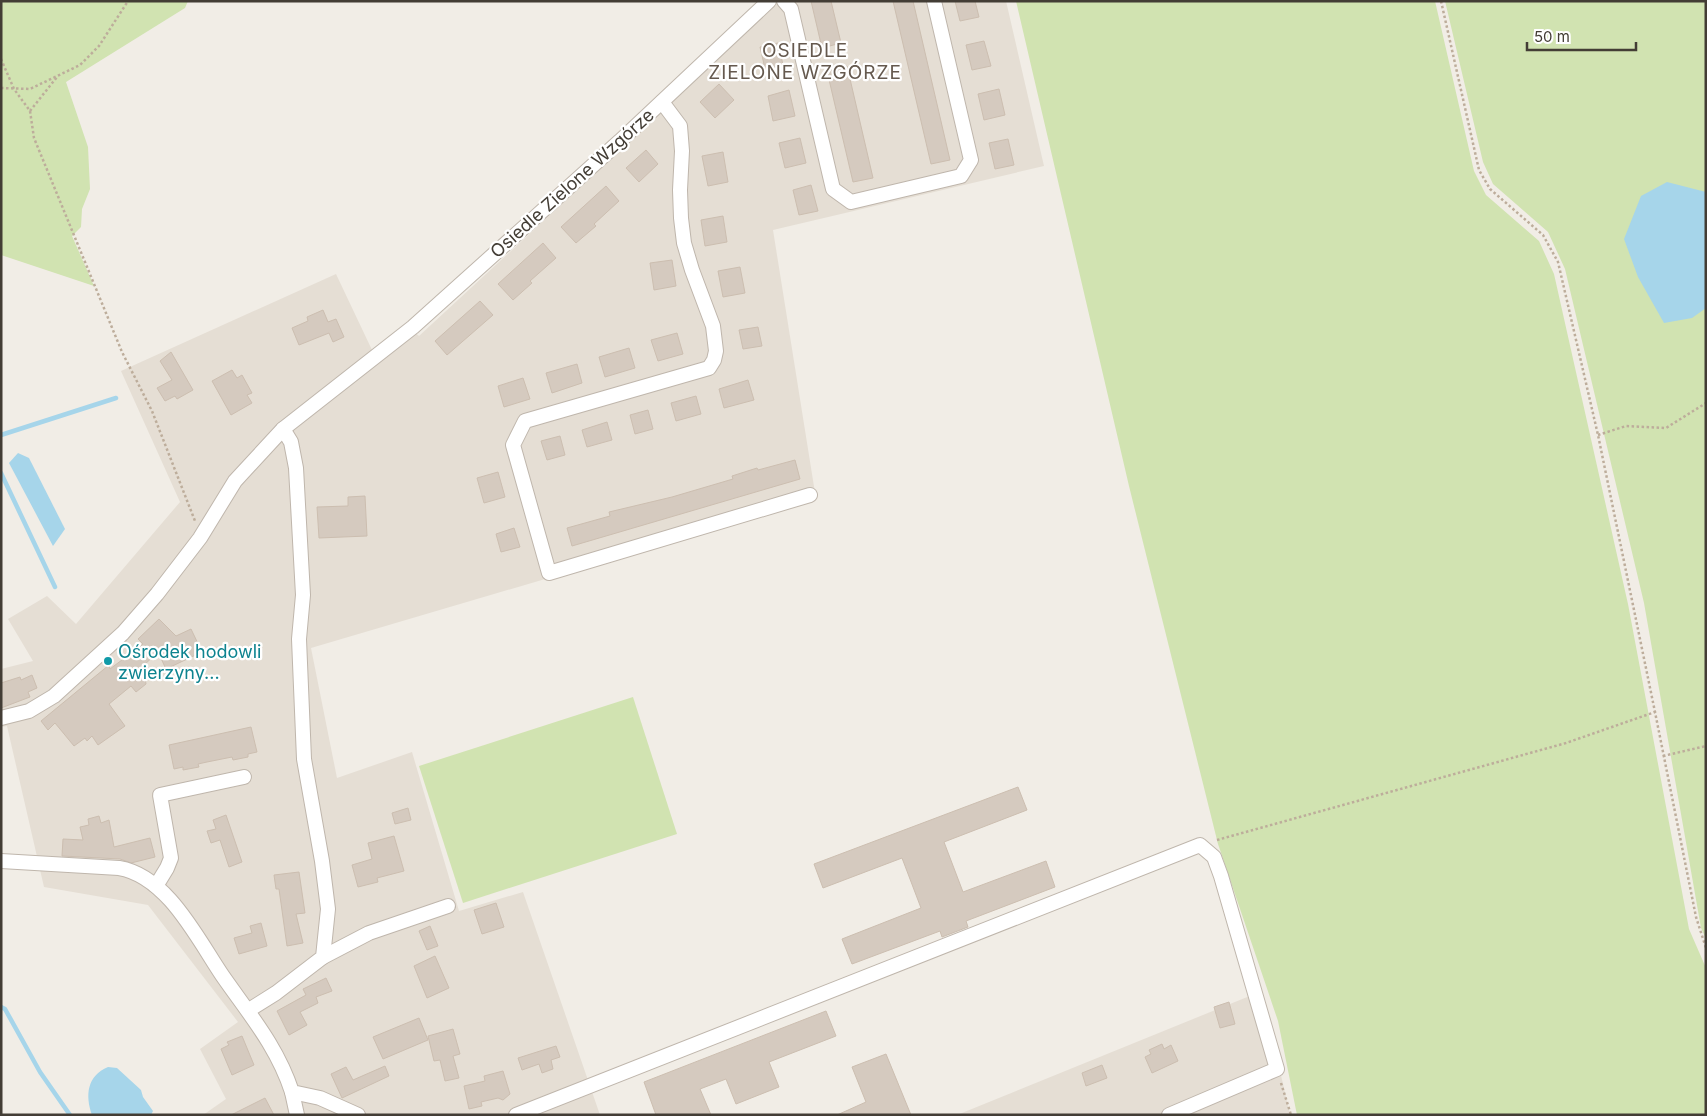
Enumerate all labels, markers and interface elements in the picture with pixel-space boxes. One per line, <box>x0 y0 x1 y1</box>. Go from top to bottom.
scale bar <box>1527 20 1636 52</box>
text: 50 m <box>1534 27 1570 46</box>
district label: OSIEDLE ZIELONE WZGÓRZE <box>708 39 902 84</box>
street label: Osiedle Zielone Wzgórze <box>486 104 658 262</box>
place label: Ośrodek hodowli zwierzyny... <box>118 641 261 683</box>
marker: Ośrodek hodowli zwierzyny... <box>102 655 114 667</box>

